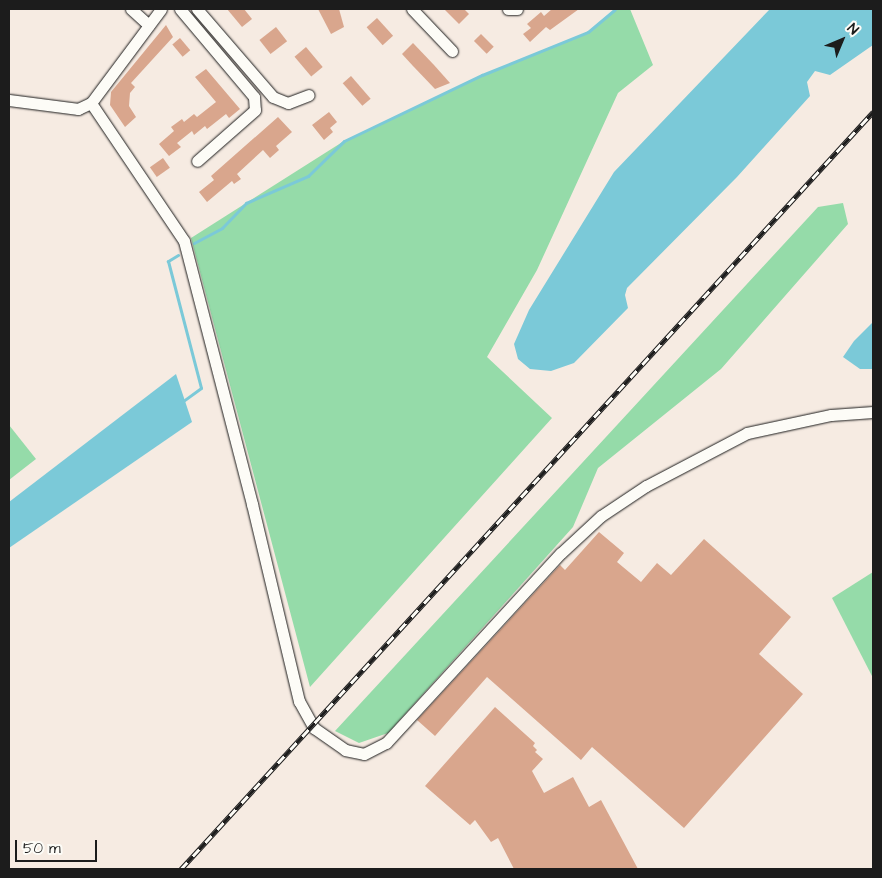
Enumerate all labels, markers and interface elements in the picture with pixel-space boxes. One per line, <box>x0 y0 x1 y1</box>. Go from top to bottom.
north arrow <box>817 15 867 65</box>
text: N <box>842 19 863 40</box>
scale bar <box>18 830 100 862</box>
text: 50 m <box>23 838 61 859</box>

